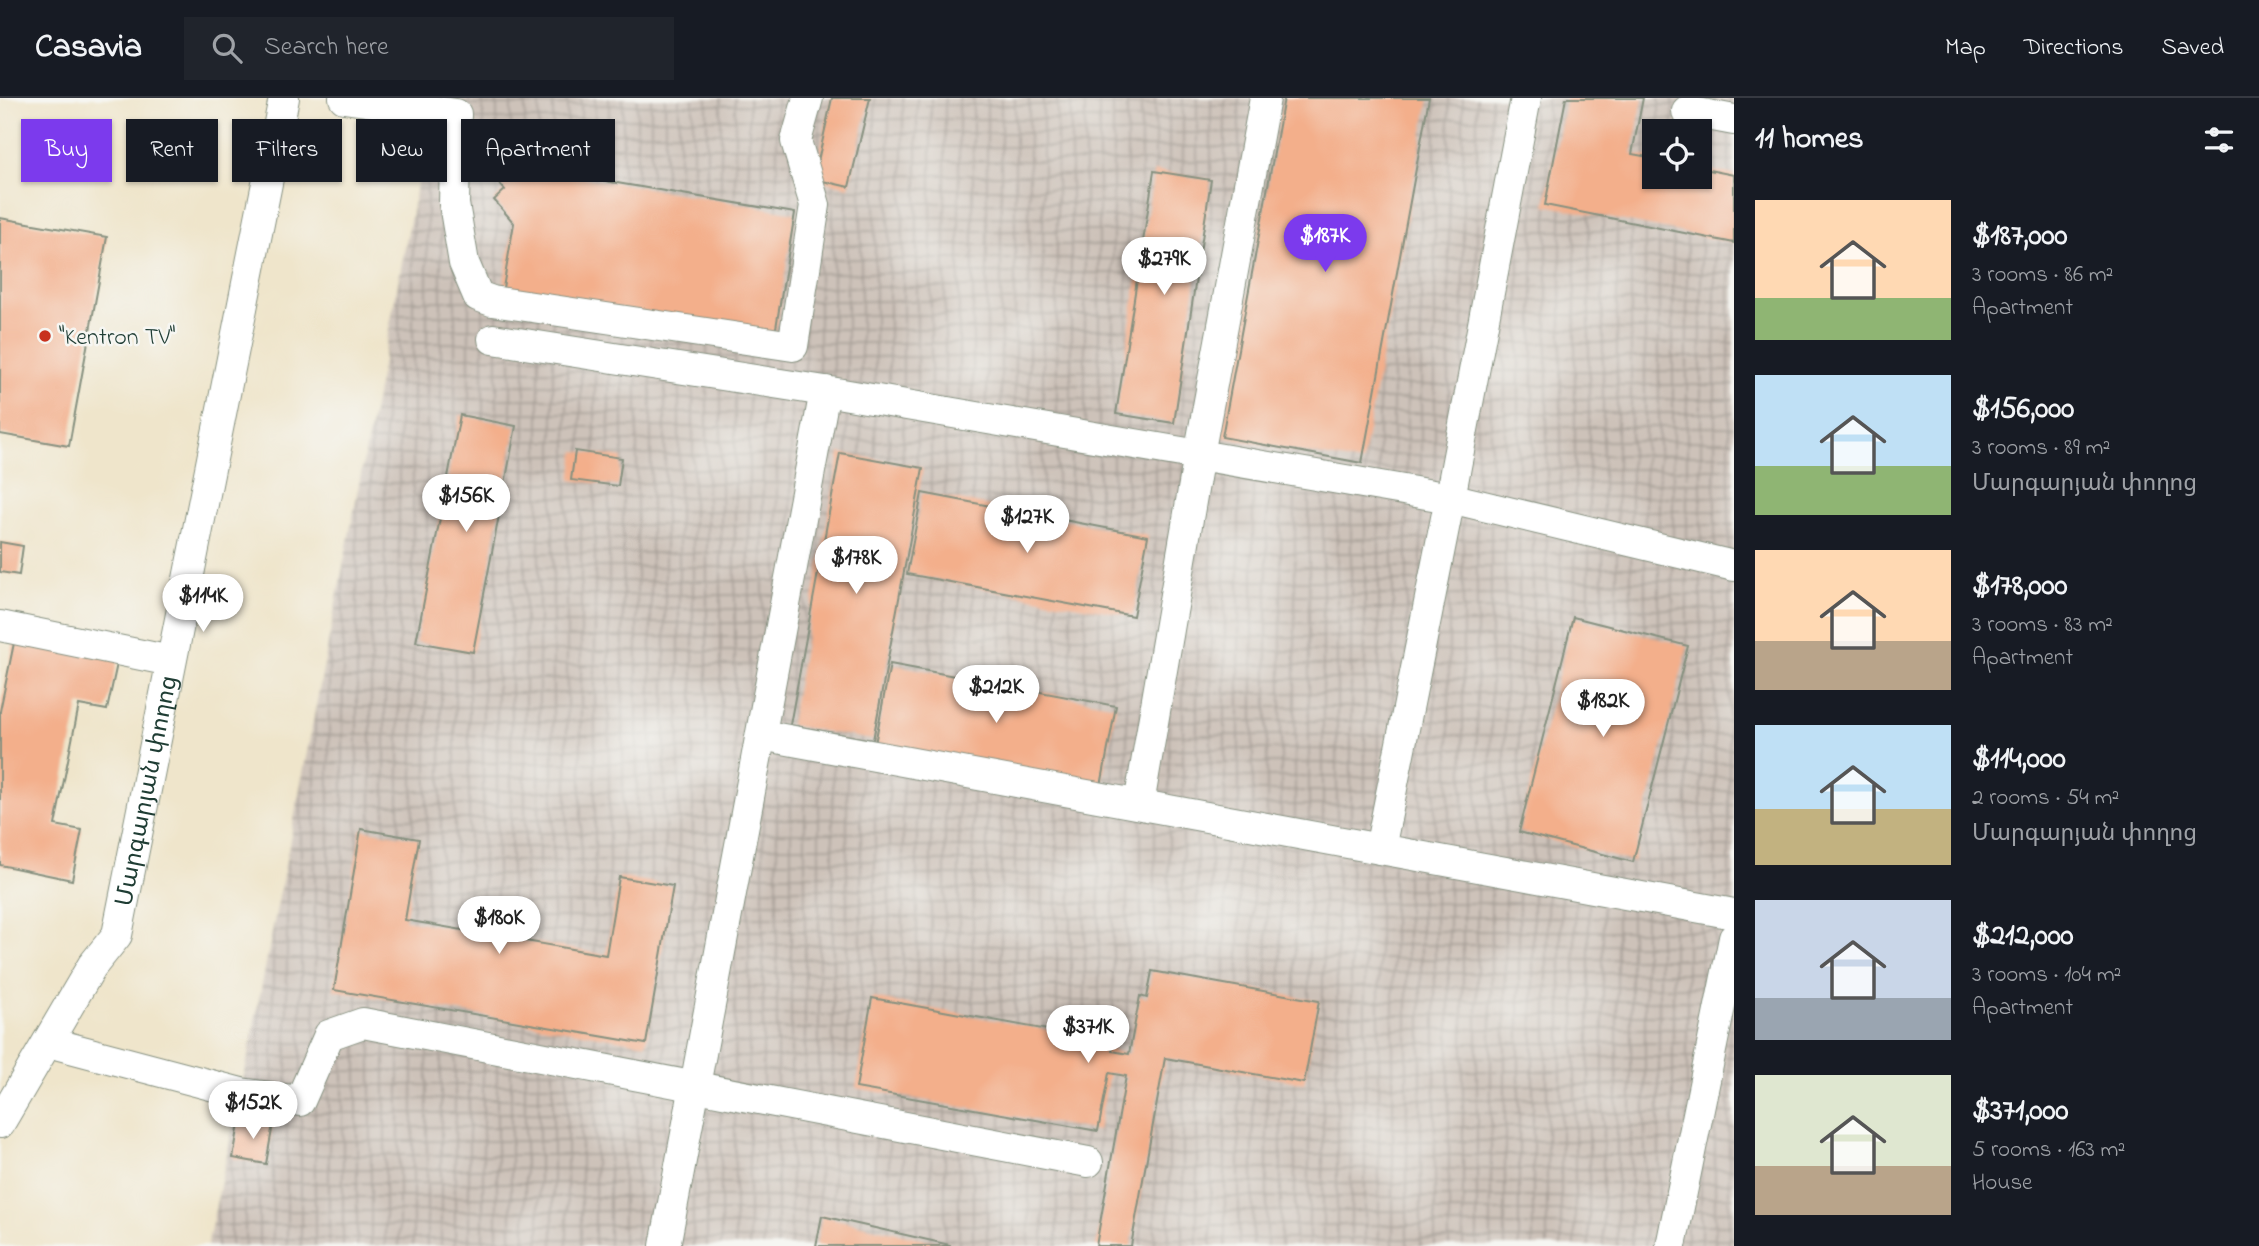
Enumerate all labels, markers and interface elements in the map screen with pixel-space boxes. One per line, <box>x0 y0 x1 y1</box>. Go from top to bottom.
search box <box>184 17 674 80</box>
text: Casavia <box>35 24 142 72</box>
icon: search <box>208 29 246 67</box>
text: Search here <box>264 29 389 67</box>
text: Map <box>1945 31 1986 66</box>
text: Directions <box>2024 31 2123 66</box>
text: Saved <box>2161 31 2224 66</box>
text: 11 homes <box>1755 118 1863 162</box>
chip: Buy <box>21 119 112 182</box>
chip: Rent <box>126 119 218 182</box>
chip: Filters <box>232 119 342 182</box>
chip: New <box>356 119 447 182</box>
chip: Apartment <box>461 119 615 182</box>
map controls <box>1642 119 1712 189</box>
button: locate <box>1642 119 1712 189</box>
icon: filters <box>2200 121 2238 159</box>
pin: $187K <box>1276 214 1374 274</box>
text: $187,000 <box>1972 215 2067 259</box>
text: $187K <box>1300 220 1350 253</box>
icon: home <box>1811 228 1895 312</box>
pin: $279K <box>1115 238 1213 297</box>
text: $279K <box>1138 243 1190 276</box>
text: 3 rooms · 86 m² <box>1972 259 2113 292</box>
text: Apartment <box>1972 292 2073 325</box>
place label: "Kentron TV" <box>59 321 175 356</box>
marker: "Kentron TV" <box>37 328 53 344</box>
text: $156,000 <box>1972 388 2074 432</box>
icon: home <box>1811 403 1895 487</box>
text: 3 rooms · 89 m² <box>1972 432 2110 465</box>
text: Մարգարյան փողոց <box>1972 468 2197 501</box>
pin: $156K <box>417 474 515 534</box>
text: $156K <box>438 480 494 513</box>
pin: $127K <box>978 496 1076 555</box>
text: $127K <box>1000 501 1054 534</box>
pin: $178K <box>807 536 905 596</box>
text: $178K <box>831 542 881 575</box>
text: $178,000 <box>1972 565 2067 609</box>
pin: $114K <box>154 574 252 634</box>
icon: home <box>1811 578 1895 662</box>
text: $114K <box>178 580 228 613</box>
text: 3 rooms · 83 m² <box>1972 609 2113 642</box>
text: Apartment <box>1972 642 2073 675</box>
pin: $212K <box>947 666 1045 725</box>
text: $212K <box>968 671 1024 704</box>
street label: Մարգարյան փողոց <box>108 673 188 910</box>
pin: $182K <box>1554 680 1652 739</box>
text: $182K <box>1577 685 1629 718</box>
text: $114,000 <box>1972 738 2066 782</box>
icon: home <box>1811 753 1895 837</box>
text: 2 rooms · 54 m² <box>1972 782 2119 815</box>
text: Մարգարյան փողոց <box>1972 818 2197 851</box>
pin: $180K <box>450 896 548 956</box>
text: $180K <box>474 902 524 935</box>
text: $212,000 <box>1972 915 2074 959</box>
icon: home <box>1811 928 1895 1012</box>
text: 3 rooms · 104 m² <box>1972 959 2121 992</box>
text: Apartment <box>1972 992 2073 1025</box>
pin: $371K <box>1039 1006 1137 1065</box>
text: $371K <box>1062 1011 1114 1044</box>
pin: $152K <box>204 1082 302 1141</box>
text: $152K <box>225 1087 281 1120</box>
text: $371,000 <box>1972 1090 2068 1134</box>
icon: home <box>1811 1103 1895 1187</box>
text: 5 rooms · 163 m² <box>1972 1134 2125 1167</box>
text: House <box>1972 1167 2032 1200</box>

